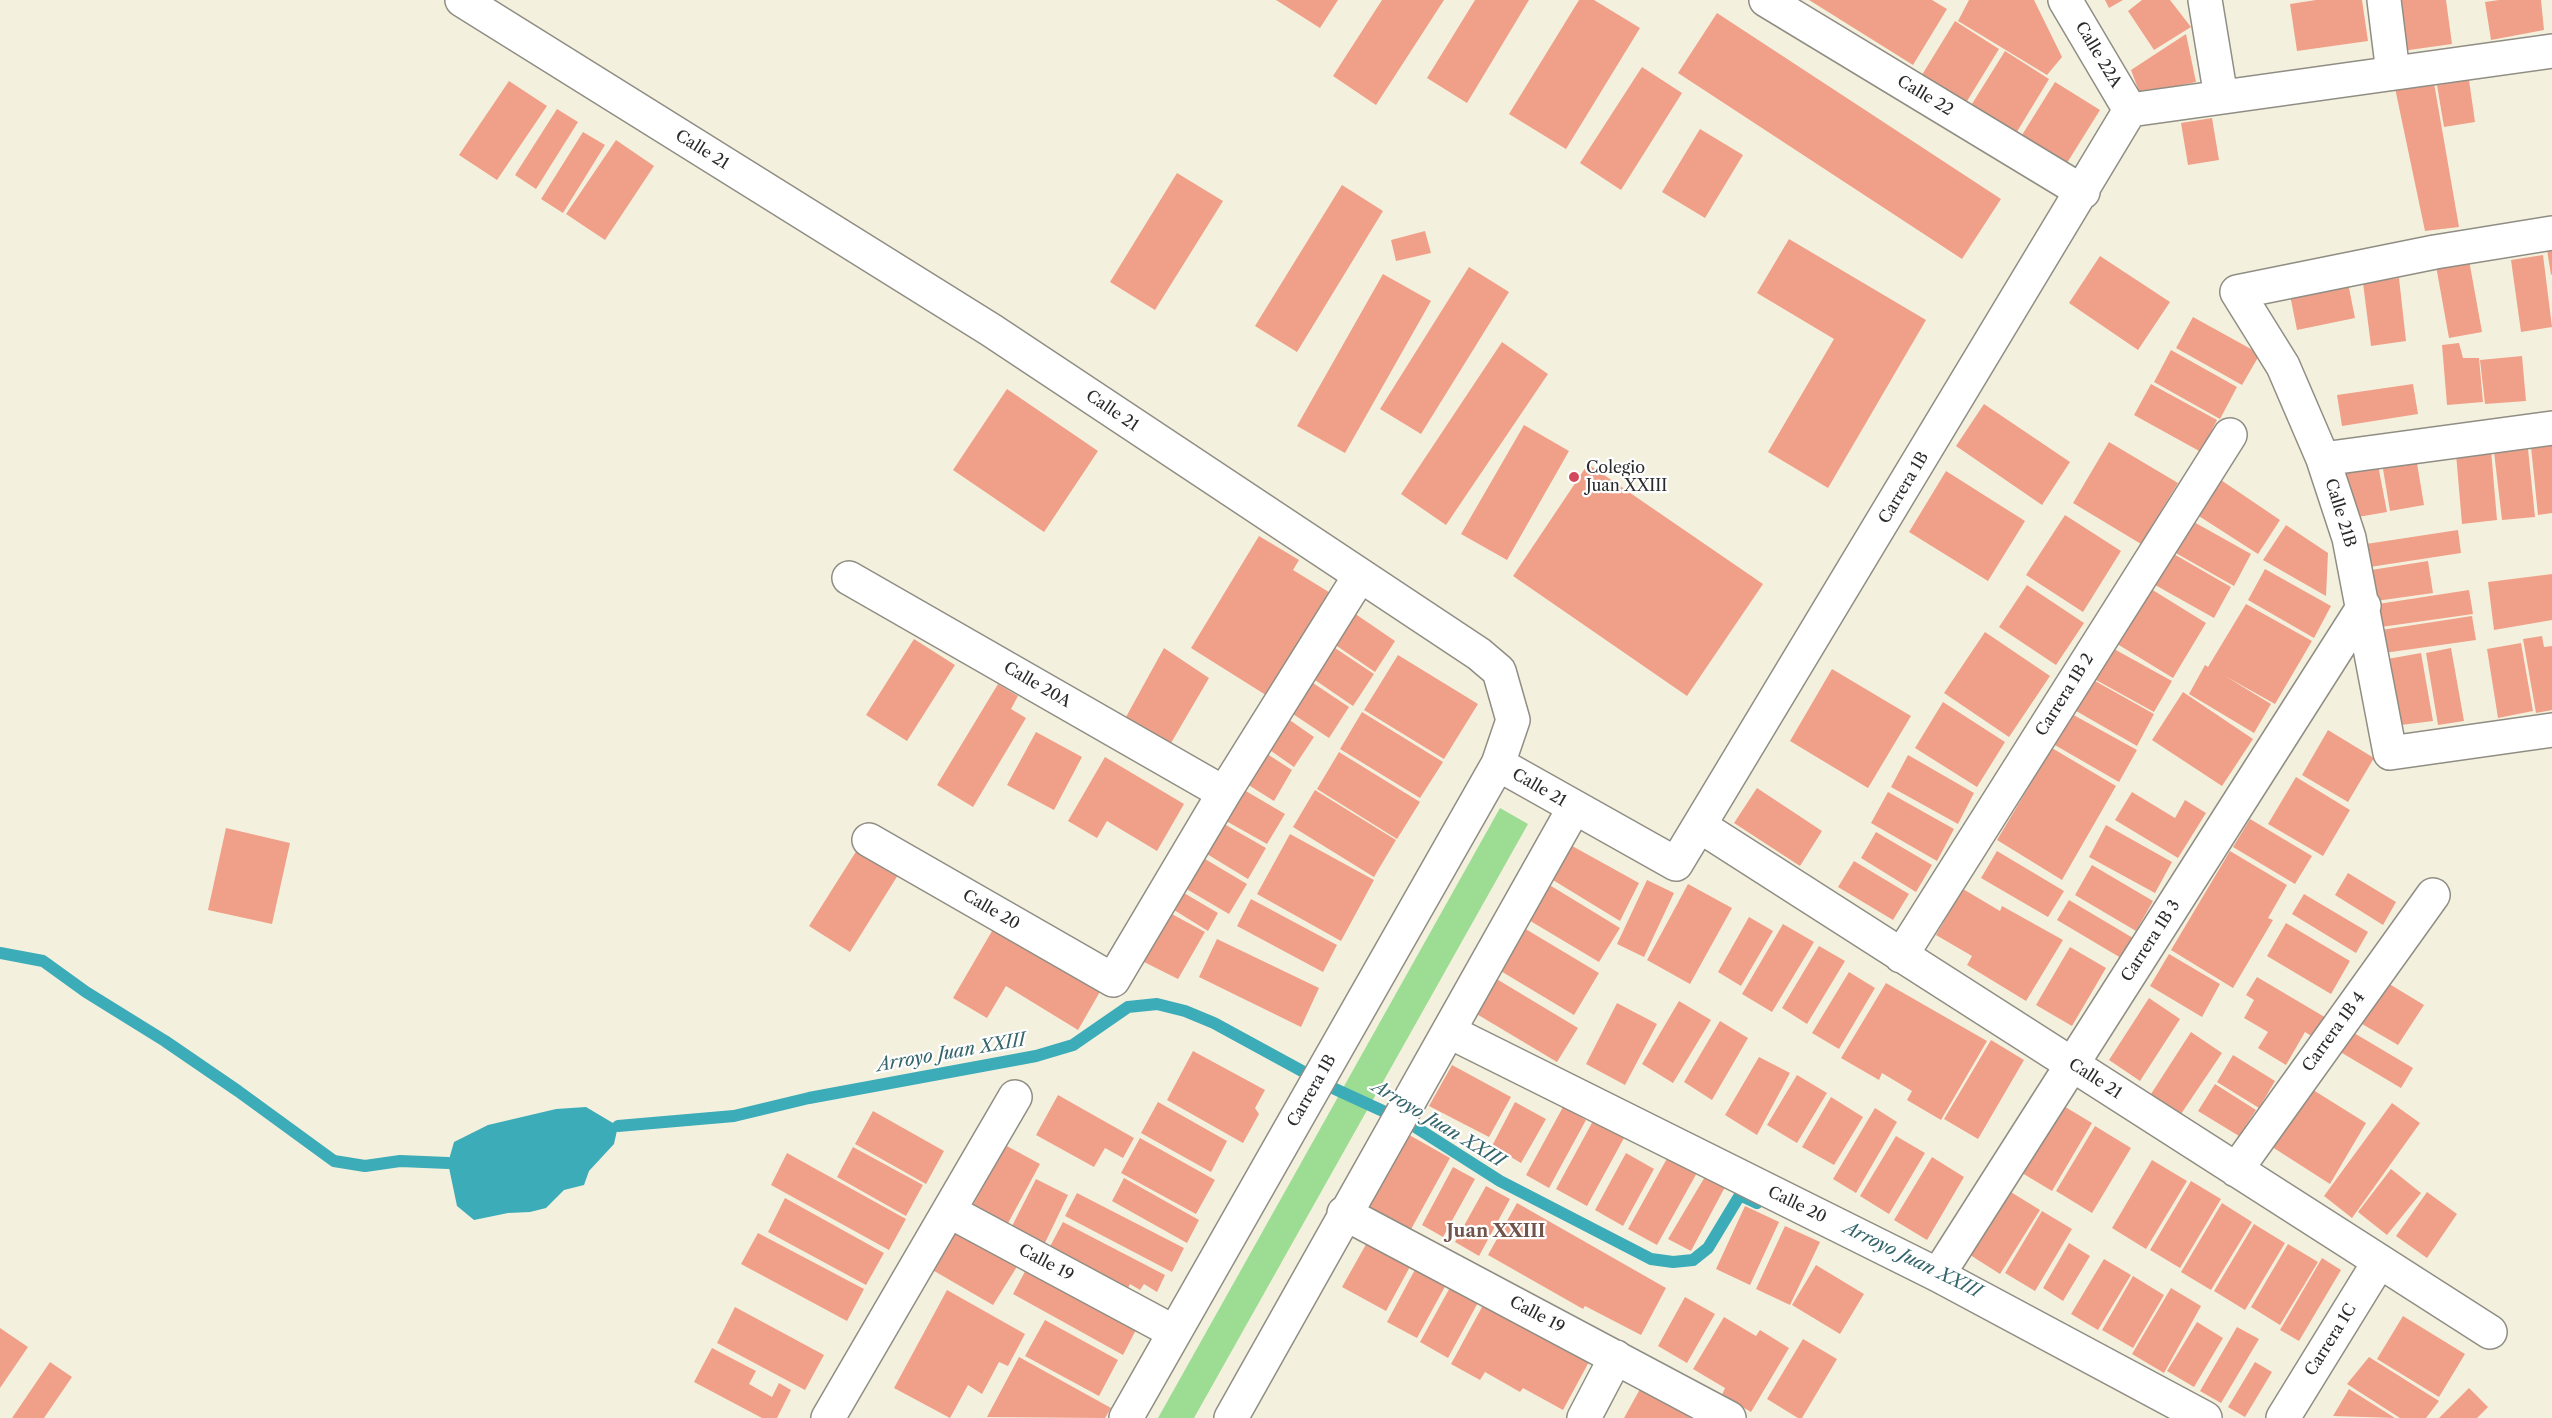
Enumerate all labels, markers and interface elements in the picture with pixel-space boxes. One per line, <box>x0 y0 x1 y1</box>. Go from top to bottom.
street label: Calle 22A <box>2071 18 2125 92</box>
street label: Calle 22 <box>1894 72 1956 120</box>
street label: Calle 21 <box>672 126 732 174</box>
street label: Calle 21 <box>1082 386 1142 436</box>
street label: Carrera 1B <box>1875 449 1933 527</box>
place label: Colegio Juan XXIII <box>1586 458 1667 496</box>
marker: Colegio Juan XXIII <box>1567 470 1581 484</box>
street label: Calle 21B <box>2320 476 2360 550</box>
street label: Carrera 1B 2 <box>2032 650 2098 740</box>
street label: Calle 20A <box>1000 658 1074 712</box>
street label: Calle 21 <box>1508 765 1570 811</box>
street label: Calle 20 <box>959 886 1023 934</box>
street label: Carrera 1B 3 <box>2118 897 2184 985</box>
street label: Carrera 1B 4 <box>2299 988 2369 1076</box>
water label: Arroyo Juan XXIII <box>875 1029 1027 1077</box>
street label: Carrera 1B <box>1284 1051 1340 1131</box>
street label: Calle 21 <box>2065 1055 2125 1103</box>
water label: Arroyo Juan XXIII <box>1368 1076 1508 1172</box>
street label: Calle 20 <box>1765 1183 1829 1227</box>
water label: Arroyo Juan XXIII <box>1840 1217 1984 1303</box>
district label: Juan XXIII <box>1447 1221 1545 1243</box>
street label: Calle 19 <box>1015 1241 1077 1285</box>
street label: Calle 19 <box>1506 1293 1568 1337</box>
street label: Carrera 1C <box>2301 1300 2361 1380</box>

